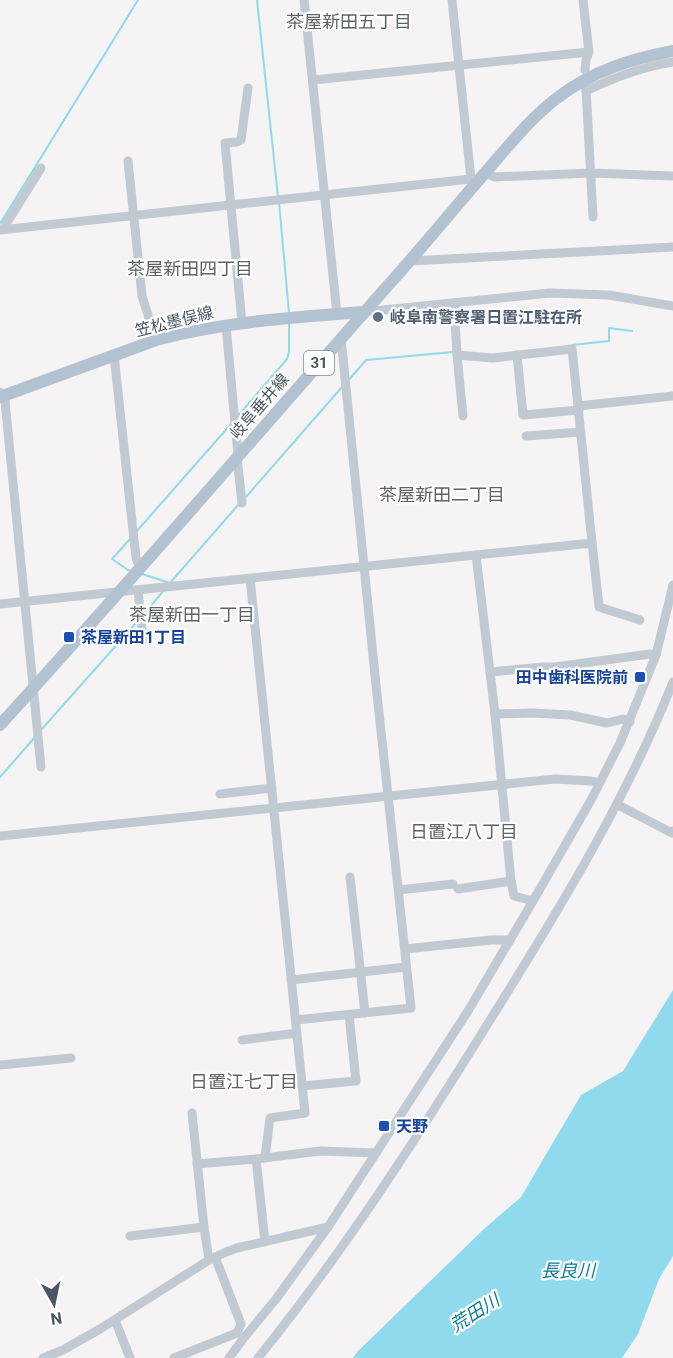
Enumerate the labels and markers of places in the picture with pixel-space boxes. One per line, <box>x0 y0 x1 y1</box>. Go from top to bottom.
place label: 岐阜南警察署日置江駐在所 <box>390 308 582 327</box>
marker: 岐阜南警察署日置江駐在所 <box>371 310 385 324</box>
place label: 茶屋新田1丁目 <box>81 628 186 647</box>
marker: 茶屋新田1丁目 <box>62 630 76 644</box>
place label: 田中歯科医院前 <box>516 668 628 687</box>
marker: 田中歯科医院前 <box>633 670 647 684</box>
place label: 天野 <box>396 1117 428 1136</box>
marker: 天野 <box>377 1119 391 1133</box>

